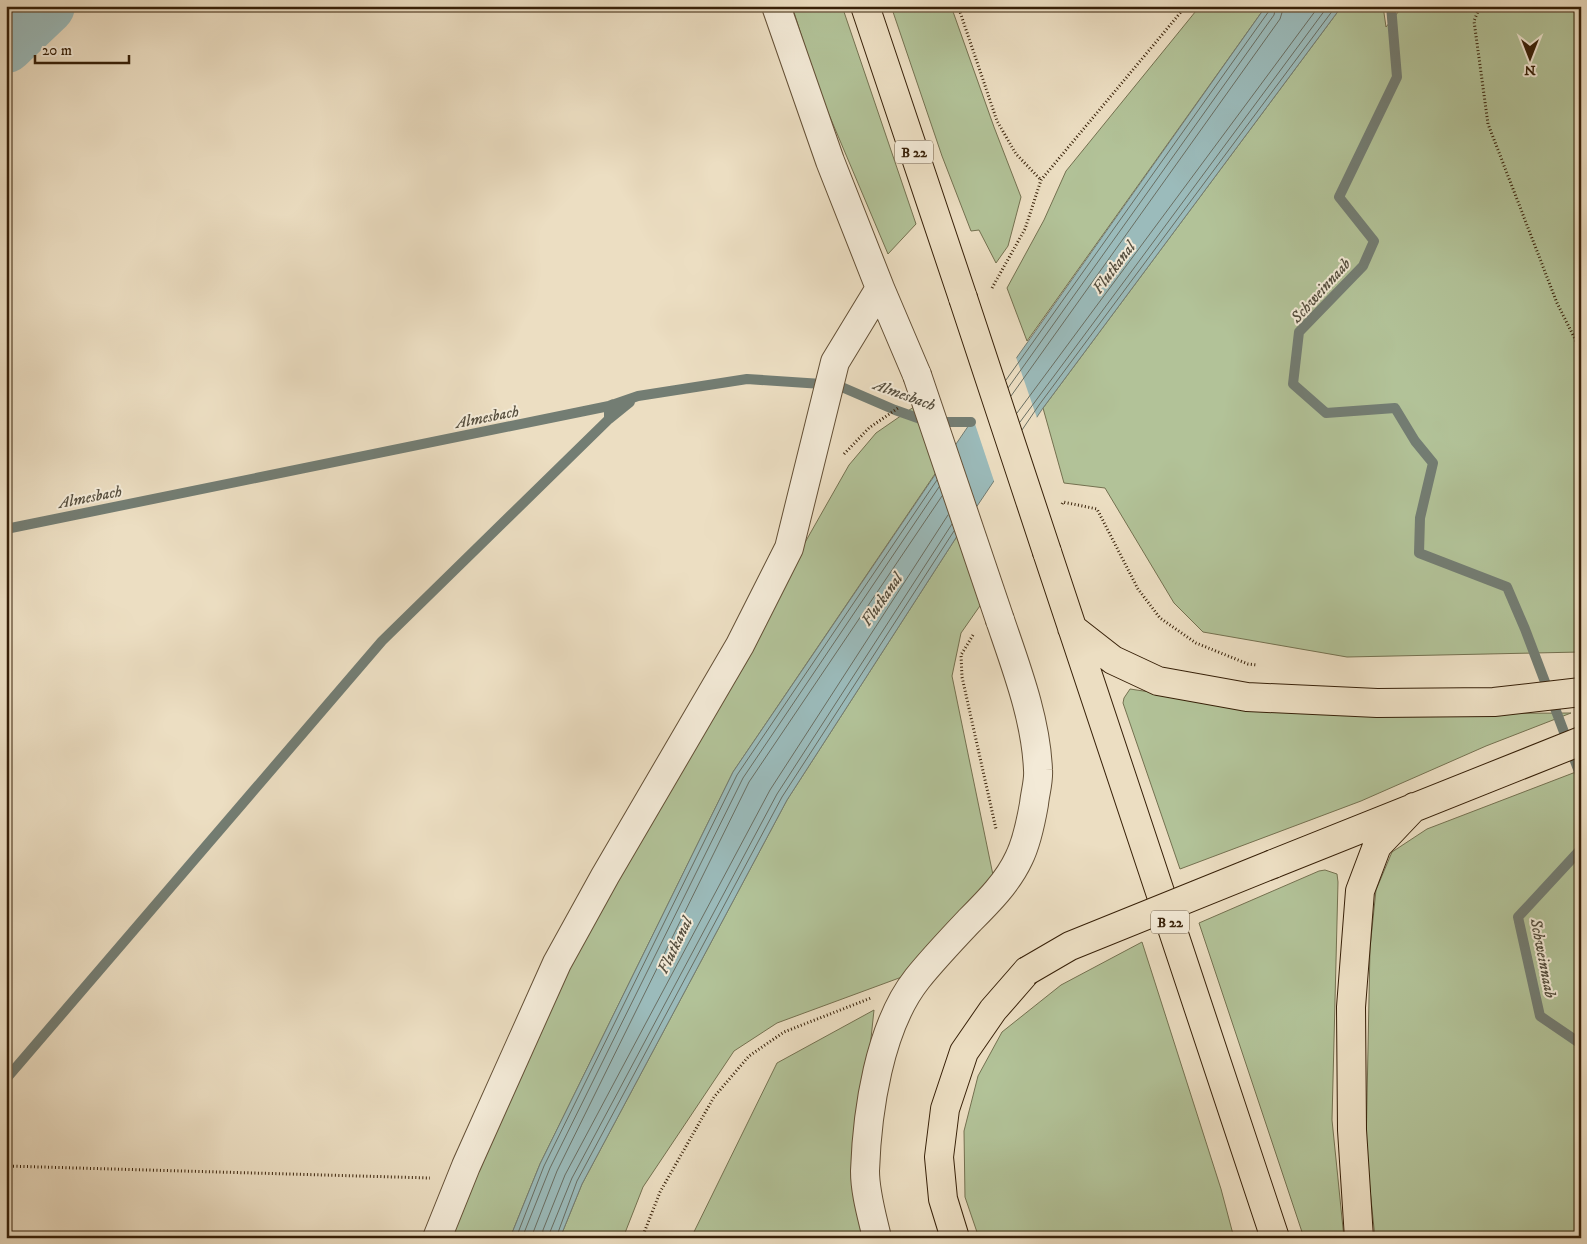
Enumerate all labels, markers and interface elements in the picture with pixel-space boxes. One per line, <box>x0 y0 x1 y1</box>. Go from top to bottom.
scale bar <box>35 32 129 64</box>
north arrow <box>1504 32 1554 82</box>
text: 20 m <box>42 41 72 60</box>
text: N <box>1524 61 1536 79</box>
road number: B 22 <box>895 140 933 163</box>
water label: Flutkanal <box>1088 236 1141 298</box>
water label: Schweinnaab <box>1286 254 1355 328</box>
water label: Almesbach <box>869 374 938 415</box>
water label: Almesbach <box>452 401 521 433</box>
water label: Almesbach <box>55 481 124 513</box>
water label: Flutkanal <box>856 568 908 630</box>
road number: B 22 <box>1151 910 1189 934</box>
water label: Flutkanal <box>653 912 698 977</box>
water label: Schweinnaab <box>1525 916 1561 1000</box>

